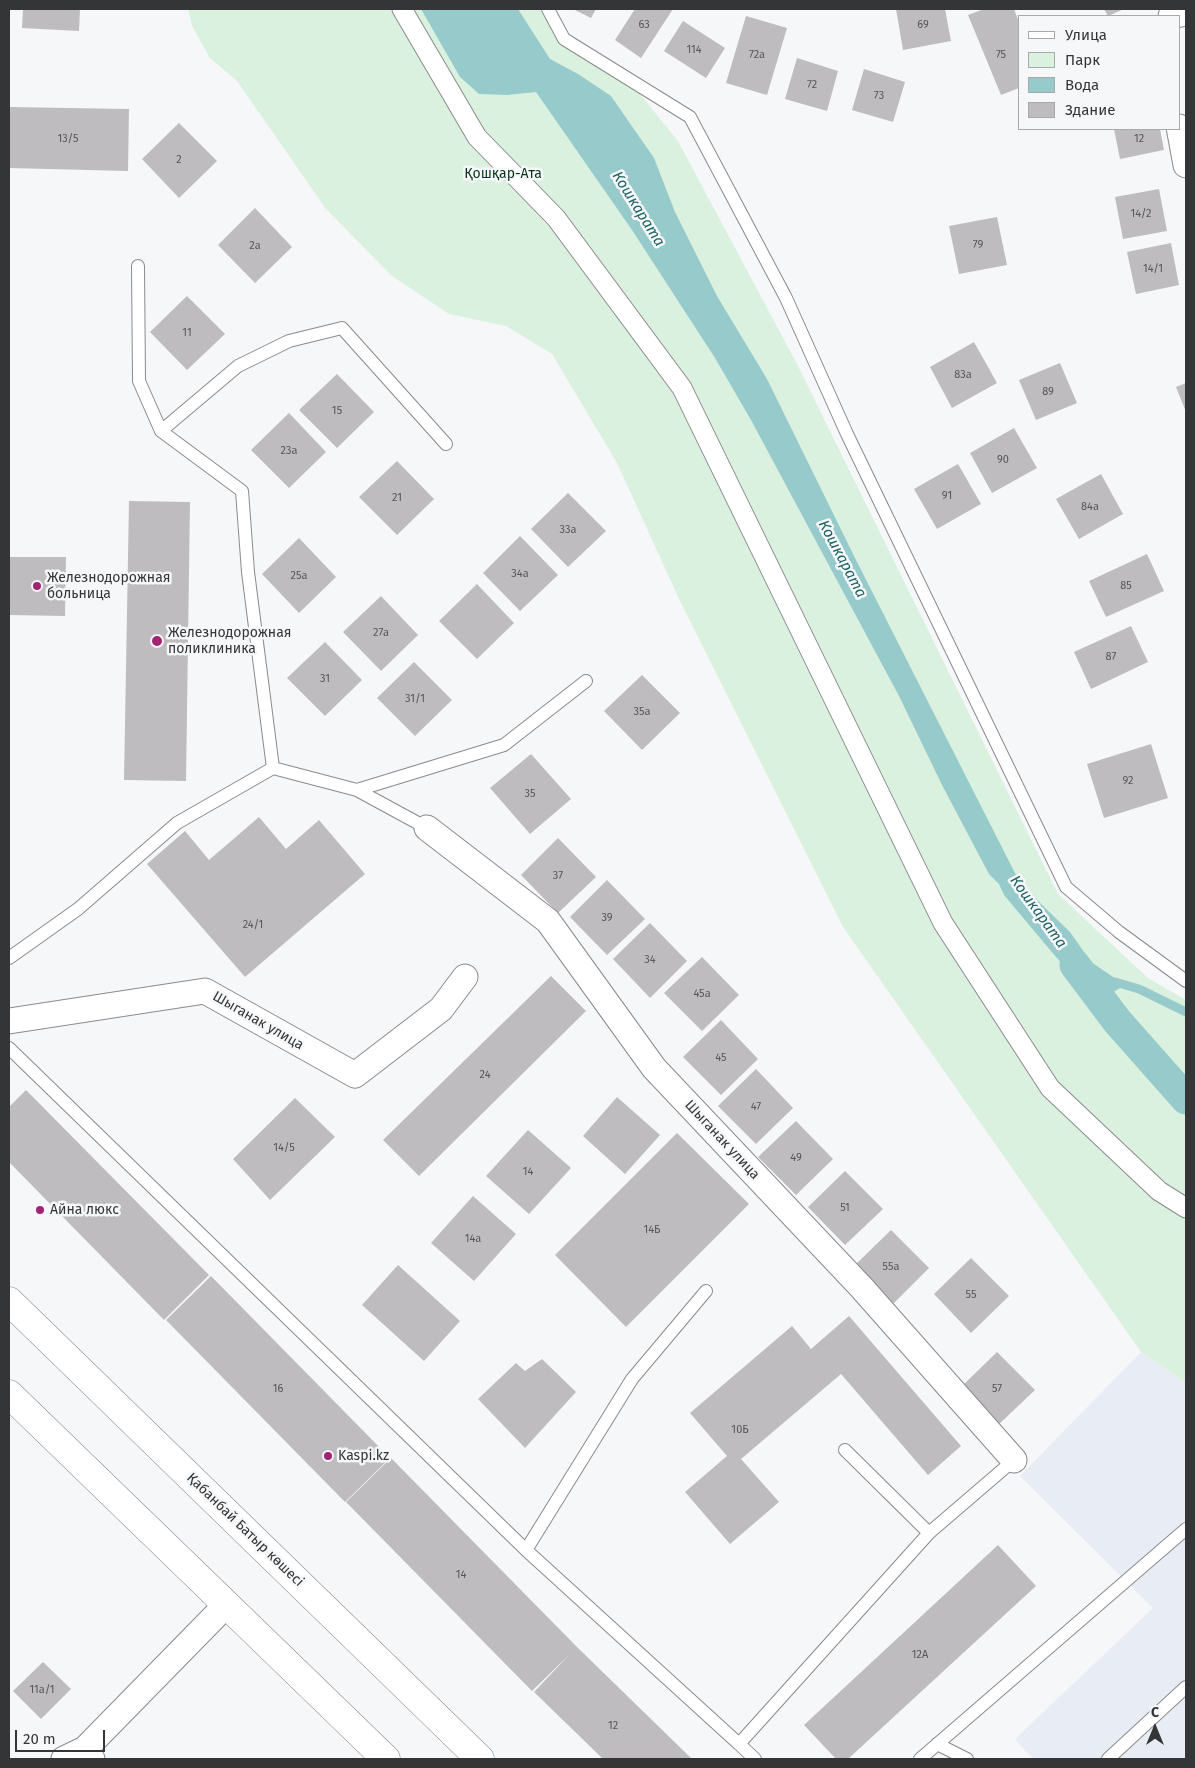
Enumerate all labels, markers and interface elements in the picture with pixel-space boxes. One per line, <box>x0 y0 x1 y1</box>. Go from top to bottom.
legend <box>1018 15 1180 130</box>
house number: 63 <box>638 18 650 32</box>
house number: 69 <box>917 18 929 32</box>
text: Улица <box>1065 26 1107 44</box>
house number: 114 <box>686 43 702 57</box>
house number: 72а <box>749 48 765 62</box>
house number: 75 <box>996 48 1006 62</box>
text: Парк <box>1065 51 1100 69</box>
text: Вода <box>1065 76 1099 94</box>
house number: 72 <box>807 78 817 92</box>
house number: 73 <box>874 89 884 103</box>
text: Здание <box>1065 101 1115 119</box>
house number: 13/5 <box>57 132 79 146</box>
house number: 12 <box>1134 132 1144 146</box>
house number: 2 <box>176 153 182 167</box>
park label: Қошқар-Ата <box>464 166 542 182</box>
water label: Кошкарата <box>608 168 668 250</box>
house number: 14/2 <box>1130 207 1152 221</box>
house number: 79 <box>973 238 983 252</box>
house number: 2а <box>249 239 261 253</box>
house number: 14/1 <box>1143 262 1163 276</box>
house number: 11 <box>182 326 192 340</box>
house number: 83а <box>954 368 972 382</box>
house number: 89 <box>1042 385 1054 399</box>
house number: 15 <box>332 404 342 418</box>
house number: 23а <box>281 444 297 458</box>
house number: 90 <box>997 453 1009 467</box>
house number: 91 <box>942 489 952 503</box>
house number: 21 <box>392 491 402 505</box>
house number: 84а <box>1081 500 1099 514</box>
water label: Кошкарата <box>814 517 870 601</box>
house number: 33а <box>560 523 576 537</box>
house number: 34а <box>511 567 529 581</box>
house number: 25а <box>291 569 307 583</box>
place label: Железнодорожная больница <box>47 570 170 602</box>
house number: 85 <box>1120 579 1132 593</box>
marker: Железнодорожная больница <box>31 580 43 592</box>
place label: Железнодорожная поликлиника <box>168 625 291 658</box>
house number: 27а <box>373 626 389 640</box>
marker: Железнодорожная поликлиника <box>150 634 164 648</box>
house number: 87 <box>1106 650 1116 664</box>
house number: 31 <box>320 672 330 686</box>
house number: 31/1 <box>405 692 425 706</box>
house number: 35а <box>634 705 650 719</box>
house number: 92 <box>1123 774 1133 788</box>
house number: 35 <box>525 787 535 801</box>
house number: 37 <box>553 869 563 883</box>
water label: Кошкарата <box>1006 872 1070 952</box>
house number: 39 <box>601 911 613 925</box>
house number: 24/1 <box>243 918 263 932</box>
house number: 34 <box>644 953 656 967</box>
house number: 45а <box>693 987 711 1001</box>
street label: Шыганак улица <box>210 988 306 1054</box>
house number: 45 <box>715 1051 727 1065</box>
house number: 24 <box>480 1068 490 1082</box>
street label: Шыганак улица <box>681 1097 763 1183</box>
house number: 47 <box>751 1100 761 1114</box>
house number: 14/5 <box>273 1141 295 1155</box>
house number: 49 <box>790 1151 802 1165</box>
house number: 14 <box>523 1165 533 1179</box>
house number: 51 <box>840 1201 850 1215</box>
place label: Айна люкс <box>50 1202 119 1218</box>
marker: Айна люкс <box>34 1204 46 1216</box>
house number: 14Б <box>644 1223 660 1237</box>
house number: 14а <box>465 1232 481 1246</box>
house number: 55а <box>883 1260 899 1274</box>
house number: 55 <box>966 1288 976 1302</box>
house number: 16 <box>273 1382 283 1396</box>
house number: 57 <box>992 1382 1002 1396</box>
house number: 10Б <box>731 1423 749 1437</box>
place label: Kaspi.kz <box>338 1448 389 1464</box>
marker: Kaspi.kz <box>322 1450 334 1462</box>
street label: Қабанбай Батыр көшесі <box>183 1470 307 1590</box>
house number: 14 <box>456 1568 466 1582</box>
house number: 12А <box>912 1648 928 1662</box>
house number: 11а/1 <box>29 1683 55 1697</box>
north arrow <box>1130 1703 1180 1753</box>
text: С <box>1151 1704 1159 1721</box>
house number: 12 <box>608 1719 618 1733</box>
scale bar <box>18 1720 108 1752</box>
text: 20 m <box>23 1730 56 1748</box>

